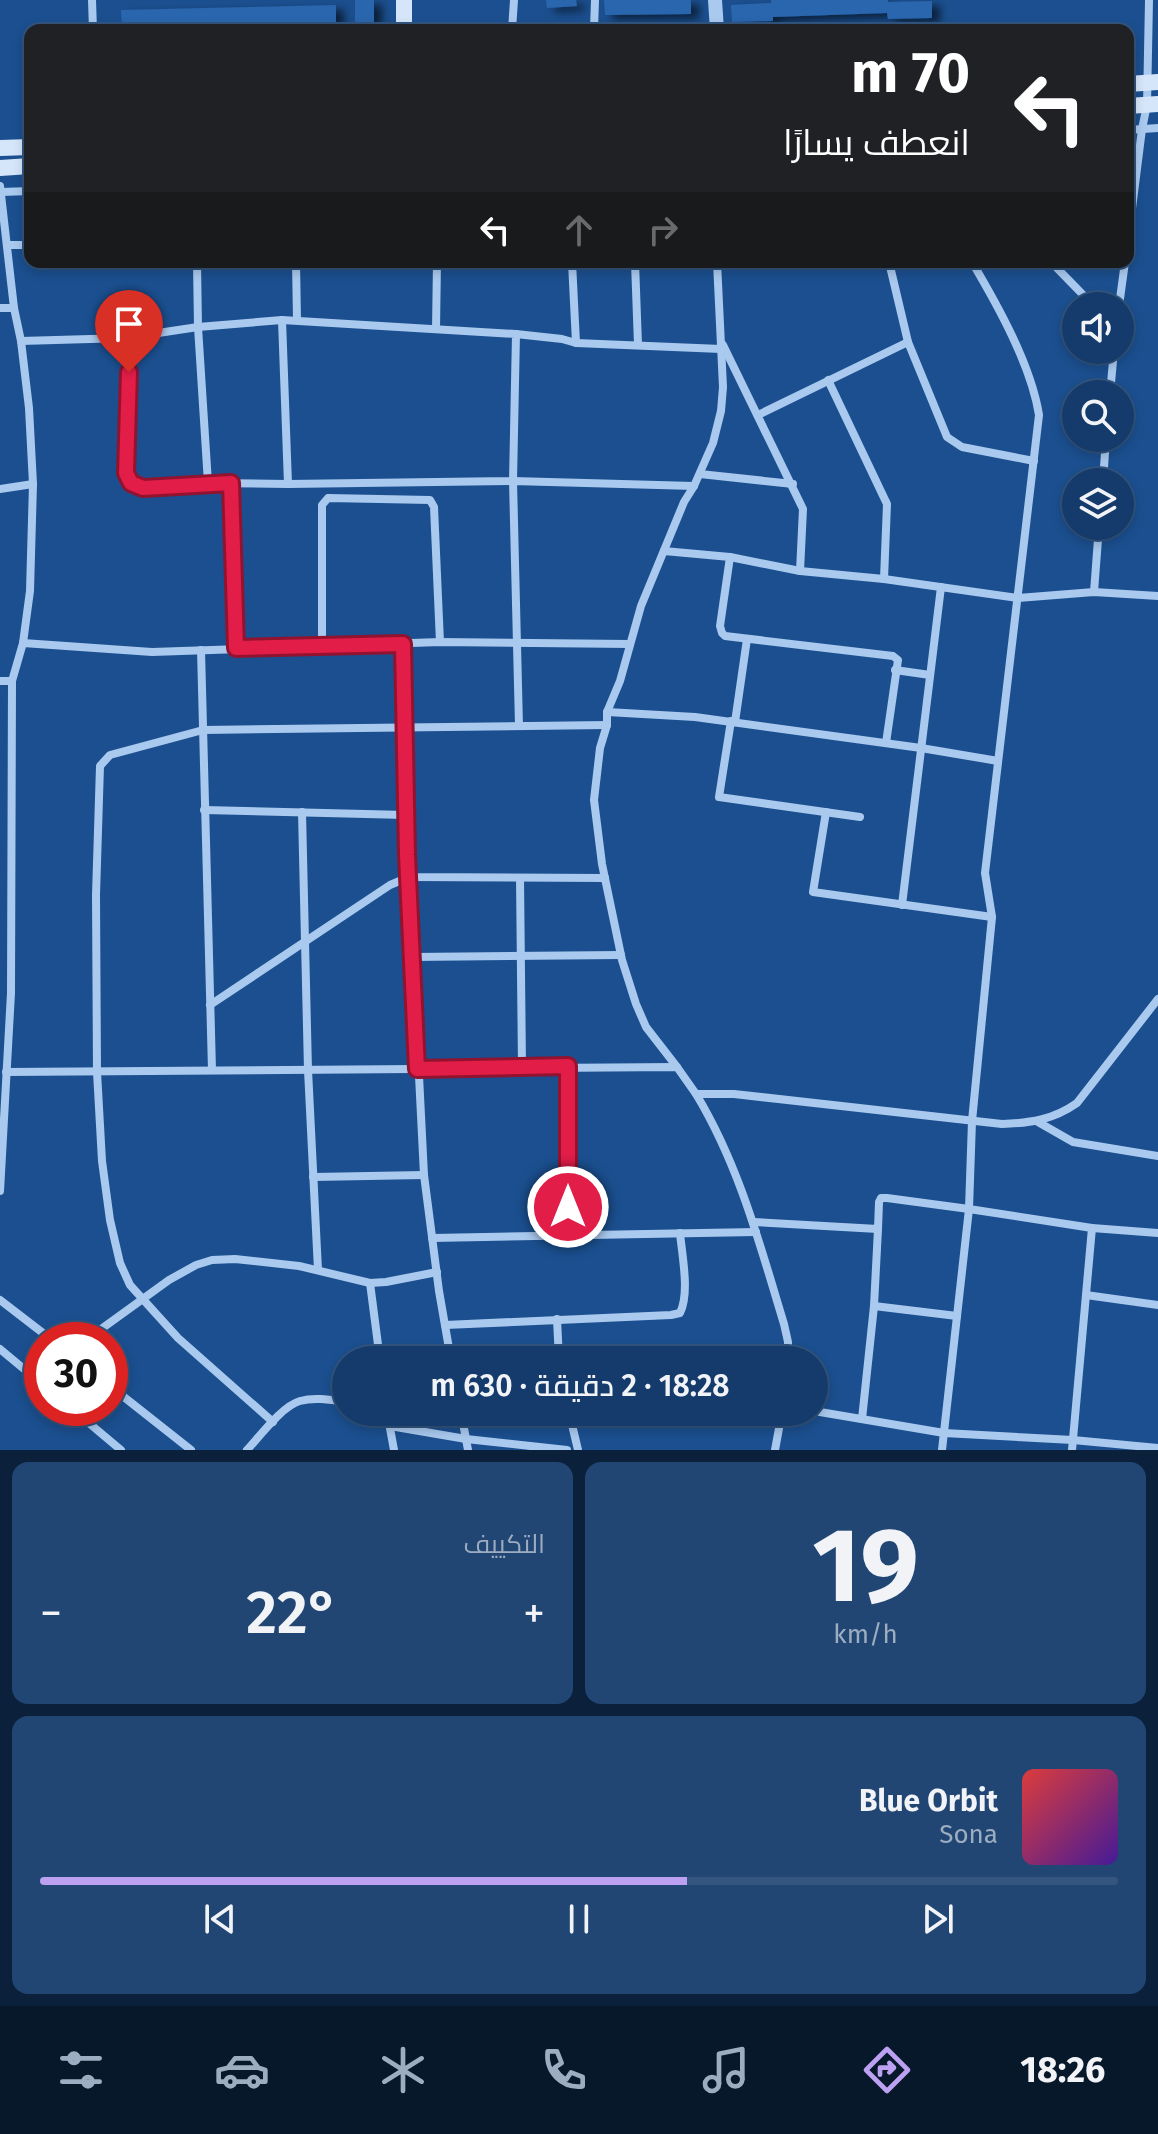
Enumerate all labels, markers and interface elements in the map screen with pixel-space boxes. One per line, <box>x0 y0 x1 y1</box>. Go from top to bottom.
text: 70 m <box>851 40 970 107</box>
icon: left <box>998 56 1102 160</box>
text: انعطف يسارًا <box>783 121 970 165</box>
icon: left <box>473 208 517 252</box>
icon: ahead <box>557 208 601 252</box>
icon: right <box>641 208 685 252</box>
pin <box>95 290 163 372</box>
map controls <box>1062 292 1134 540</box>
button: sound <box>1062 292 1134 364</box>
icon: arrive <box>107 302 151 346</box>
button: search <box>1062 380 1134 452</box>
button: layers <box>1062 468 1134 540</box>
position arrow <box>526 1165 610 1249</box>
speed limit sign: 30 <box>24 1322 128 1426</box>
text: 18:28 · 2 دقيقة · 630 m <box>431 1368 729 1404</box>
text: 19 <box>812 1504 919 1629</box>
text: التكييف <box>463 1529 545 1560</box>
text: 22° <box>246 1577 339 1649</box>
text: − <box>40 1587 62 1640</box>
text: + <box>523 1587 545 1640</box>
text: km/h <box>833 1619 898 1650</box>
text: Blue Orbit <box>859 1783 998 1819</box>
text: Sona <box>939 1819 998 1850</box>
icon: previous <box>198 1897 242 1941</box>
icon: pause <box>557 1897 601 1941</box>
icon: next <box>916 1897 960 1941</box>
icon: filters <box>53 2042 109 2098</box>
icon: car <box>214 2042 270 2098</box>
icon: climate <box>375 2042 431 2098</box>
icon: phone <box>536 2042 592 2098</box>
icon: music <box>698 2042 754 2098</box>
icon: directions <box>859 2042 915 2098</box>
text: 18:26 <box>1020 2048 1105 2092</box>

